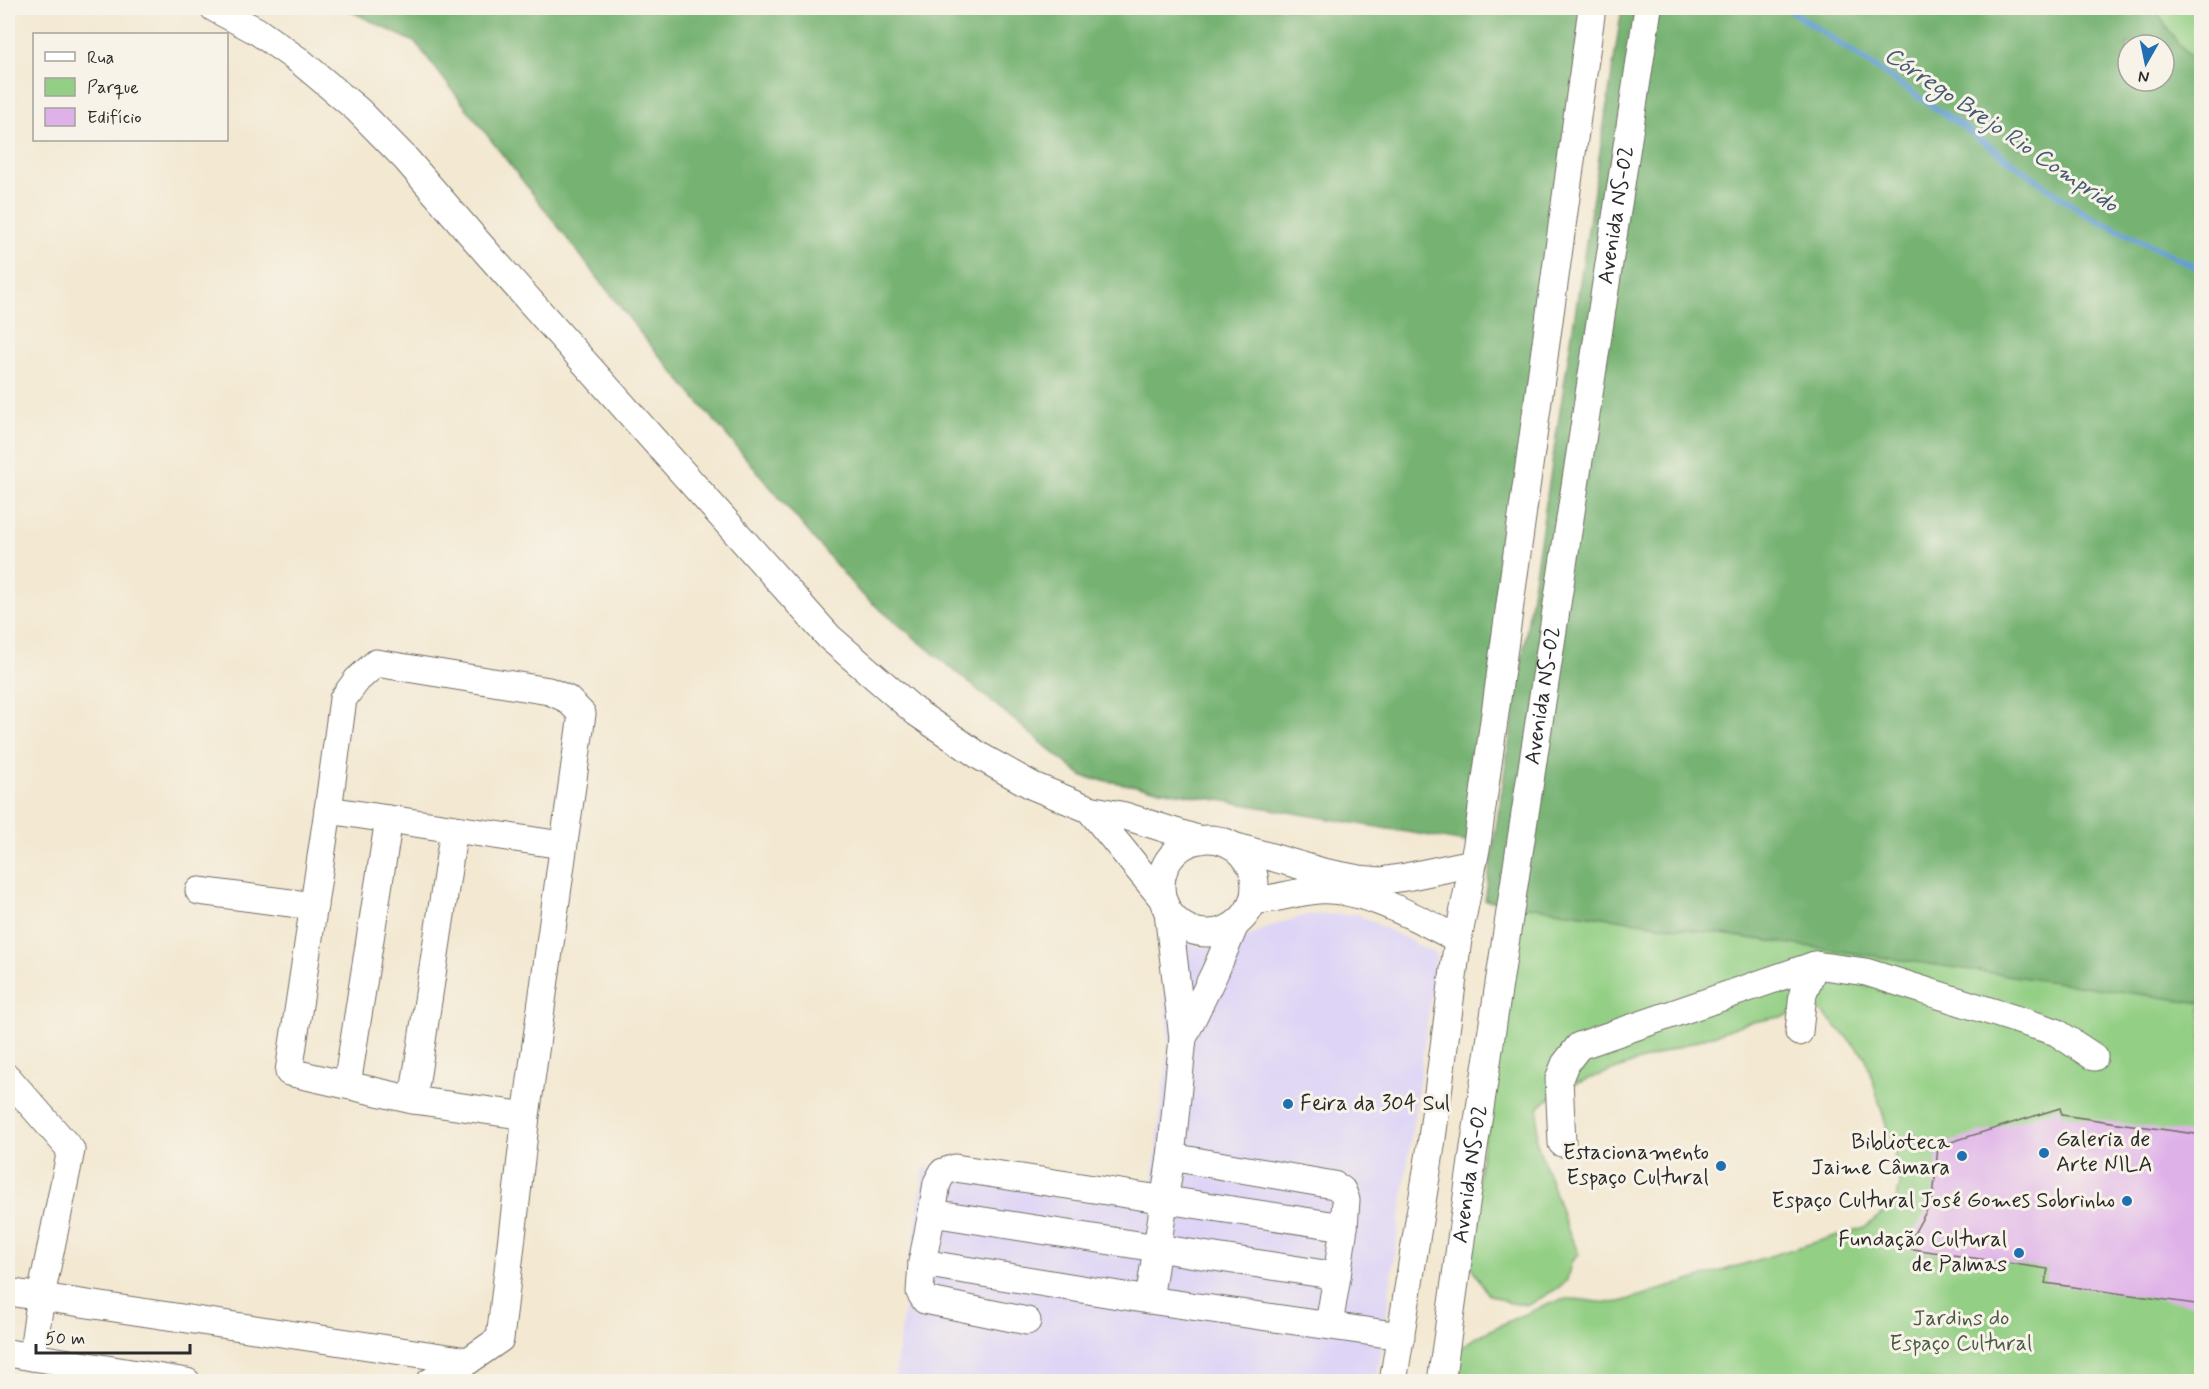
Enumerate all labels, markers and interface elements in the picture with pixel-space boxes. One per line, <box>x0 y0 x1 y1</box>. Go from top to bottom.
legend <box>33 33 228 141</box>
north arrow <box>2116 33 2176 93</box>
water label: Córrego Brejo Rio Comprido <box>1877 40 2125 222</box>
text: Rua <box>87 46 114 70</box>
text: N <box>2137 65 2151 88</box>
text: Parque <box>87 76 139 100</box>
text: Edifício <box>87 106 142 130</box>
street label: Avenida NS-02 <box>1592 144 1641 286</box>
street label: Avenida NS-02 <box>1519 624 1567 767</box>
place label: Feira da 304 Sul <box>1300 1090 1450 1118</box>
marker: Feira da 304 Sul <box>1281 1097 1295 1111</box>
street label: Avenida NS-02 <box>1447 1103 1494 1245</box>
place label: Galeria de Arte NILA <box>2056 1126 2153 1179</box>
place label: Biblioteca Jaime Câmara <box>1811 1129 1951 1182</box>
place label: Estacionamento Espaço Cultural <box>1563 1139 1709 1192</box>
marker: Galeria de Arte NILA <box>2037 1146 2051 1160</box>
marker: Biblioteca Jaime Câmara <box>1955 1149 1969 1163</box>
marker: Estacionamento Espaço Cultural <box>1714 1159 1728 1173</box>
place label: Espaço Cultural José Gomes Sobrinho <box>1772 1187 2115 1215</box>
marker: Espaço Cultural José Gomes Sobrinho <box>2120 1194 2134 1208</box>
place label: Fundação Cultural de Palmas <box>1838 1226 2007 1279</box>
marker: Fundação Cultural de Palmas <box>2012 1246 2026 1260</box>
park label: Jardins do Espaço Cultural <box>1890 1305 2032 1358</box>
scale bar <box>36 1317 190 1355</box>
text: 50 m <box>45 1327 85 1351</box>

